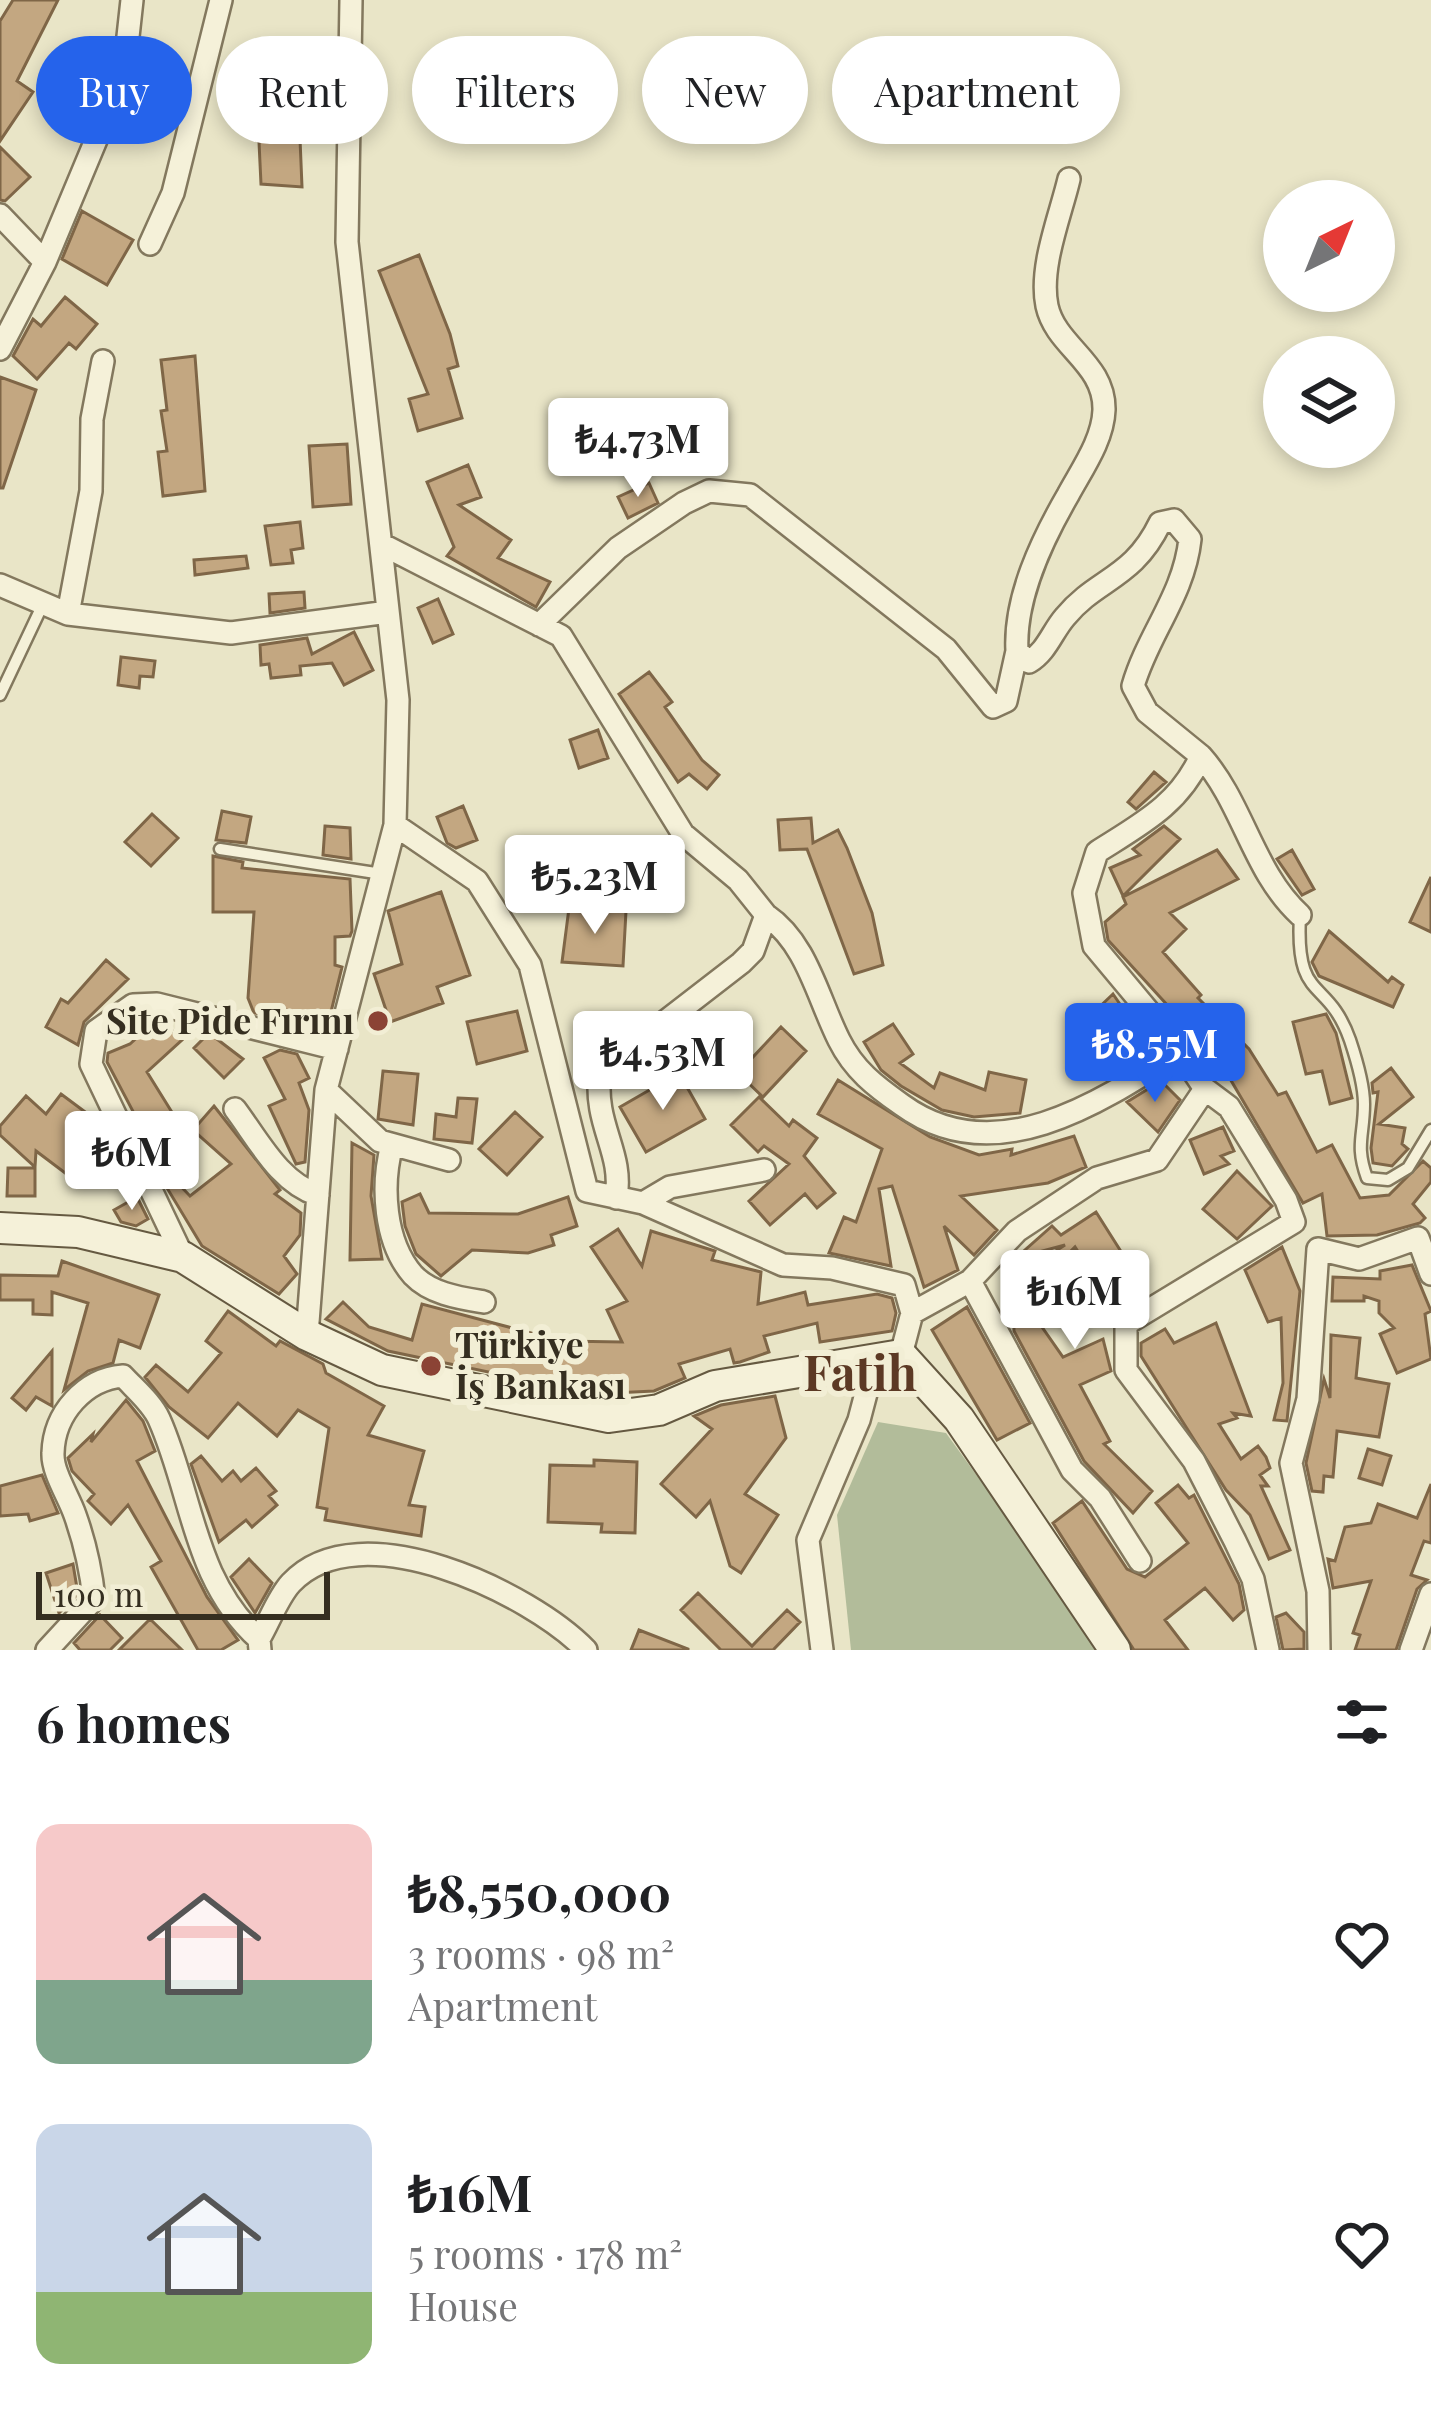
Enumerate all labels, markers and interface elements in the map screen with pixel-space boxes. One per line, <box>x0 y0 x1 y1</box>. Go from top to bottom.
chip: Buy <box>36 36 192 144</box>
chip: Rent <box>216 36 388 144</box>
chip: Filters <box>412 36 618 144</box>
chip: New <box>642 36 808 144</box>
chip: Apartment <box>832 36 1120 144</box>
north arrow <box>1263 180 1395 312</box>
map controls <box>1263 180 1395 468</box>
button: layers <box>1263 336 1395 468</box>
pin: ₺4.73M <box>540 398 736 500</box>
text: ₺4.73M <box>575 411 701 463</box>
pin: ₺5.23M <box>497 835 693 937</box>
text: ₺5.23M <box>532 848 658 900</box>
place label: Site Pide Fırını <box>106 995 354 1043</box>
pin: ₺8.55M <box>1057 1003 1253 1105</box>
marker: Site Pide Fırını <box>365 1008 391 1034</box>
pin: ₺4.53M <box>565 1011 761 1113</box>
text: ₺8.55M <box>1092 1016 1218 1068</box>
text: ₺4.53M <box>600 1024 726 1076</box>
pin: ₺6M <box>74 1111 190 1213</box>
text: ₺6M <box>92 1124 172 1176</box>
pin: ₺16M <box>1004 1250 1146 1352</box>
text: ₺16M <box>1027 1263 1123 1315</box>
place label: Türkiye İş Bankası <box>455 1319 626 1408</box>
district label: Fatih <box>803 1339 917 1403</box>
marker: Türkiye İş Bankası <box>418 1353 444 1379</box>
scale bar <box>36 1566 330 1619</box>
text: 100 m <box>54 1571 143 1615</box>
text: 6 homes <box>36 1688 231 1756</box>
icon: filters <box>1329 1689 1395 1755</box>
text: ₺8,550,000 <box>408 1857 671 1925</box>
icon: home <box>132 1872 276 2016</box>
icon: heart <box>1329 1911 1395 1977</box>
text: 3 rooms · 98 m² <box>408 1927 674 1979</box>
text: Apartment <box>408 1979 597 2031</box>
text: ₺16M <box>408 2157 533 2225</box>
icon: home <box>132 2172 276 2316</box>
icon: heart <box>1329 2211 1395 2277</box>
text: 5 rooms · 178 m² <box>408 2227 683 2279</box>
text: House <box>408 2279 518 2331</box>

